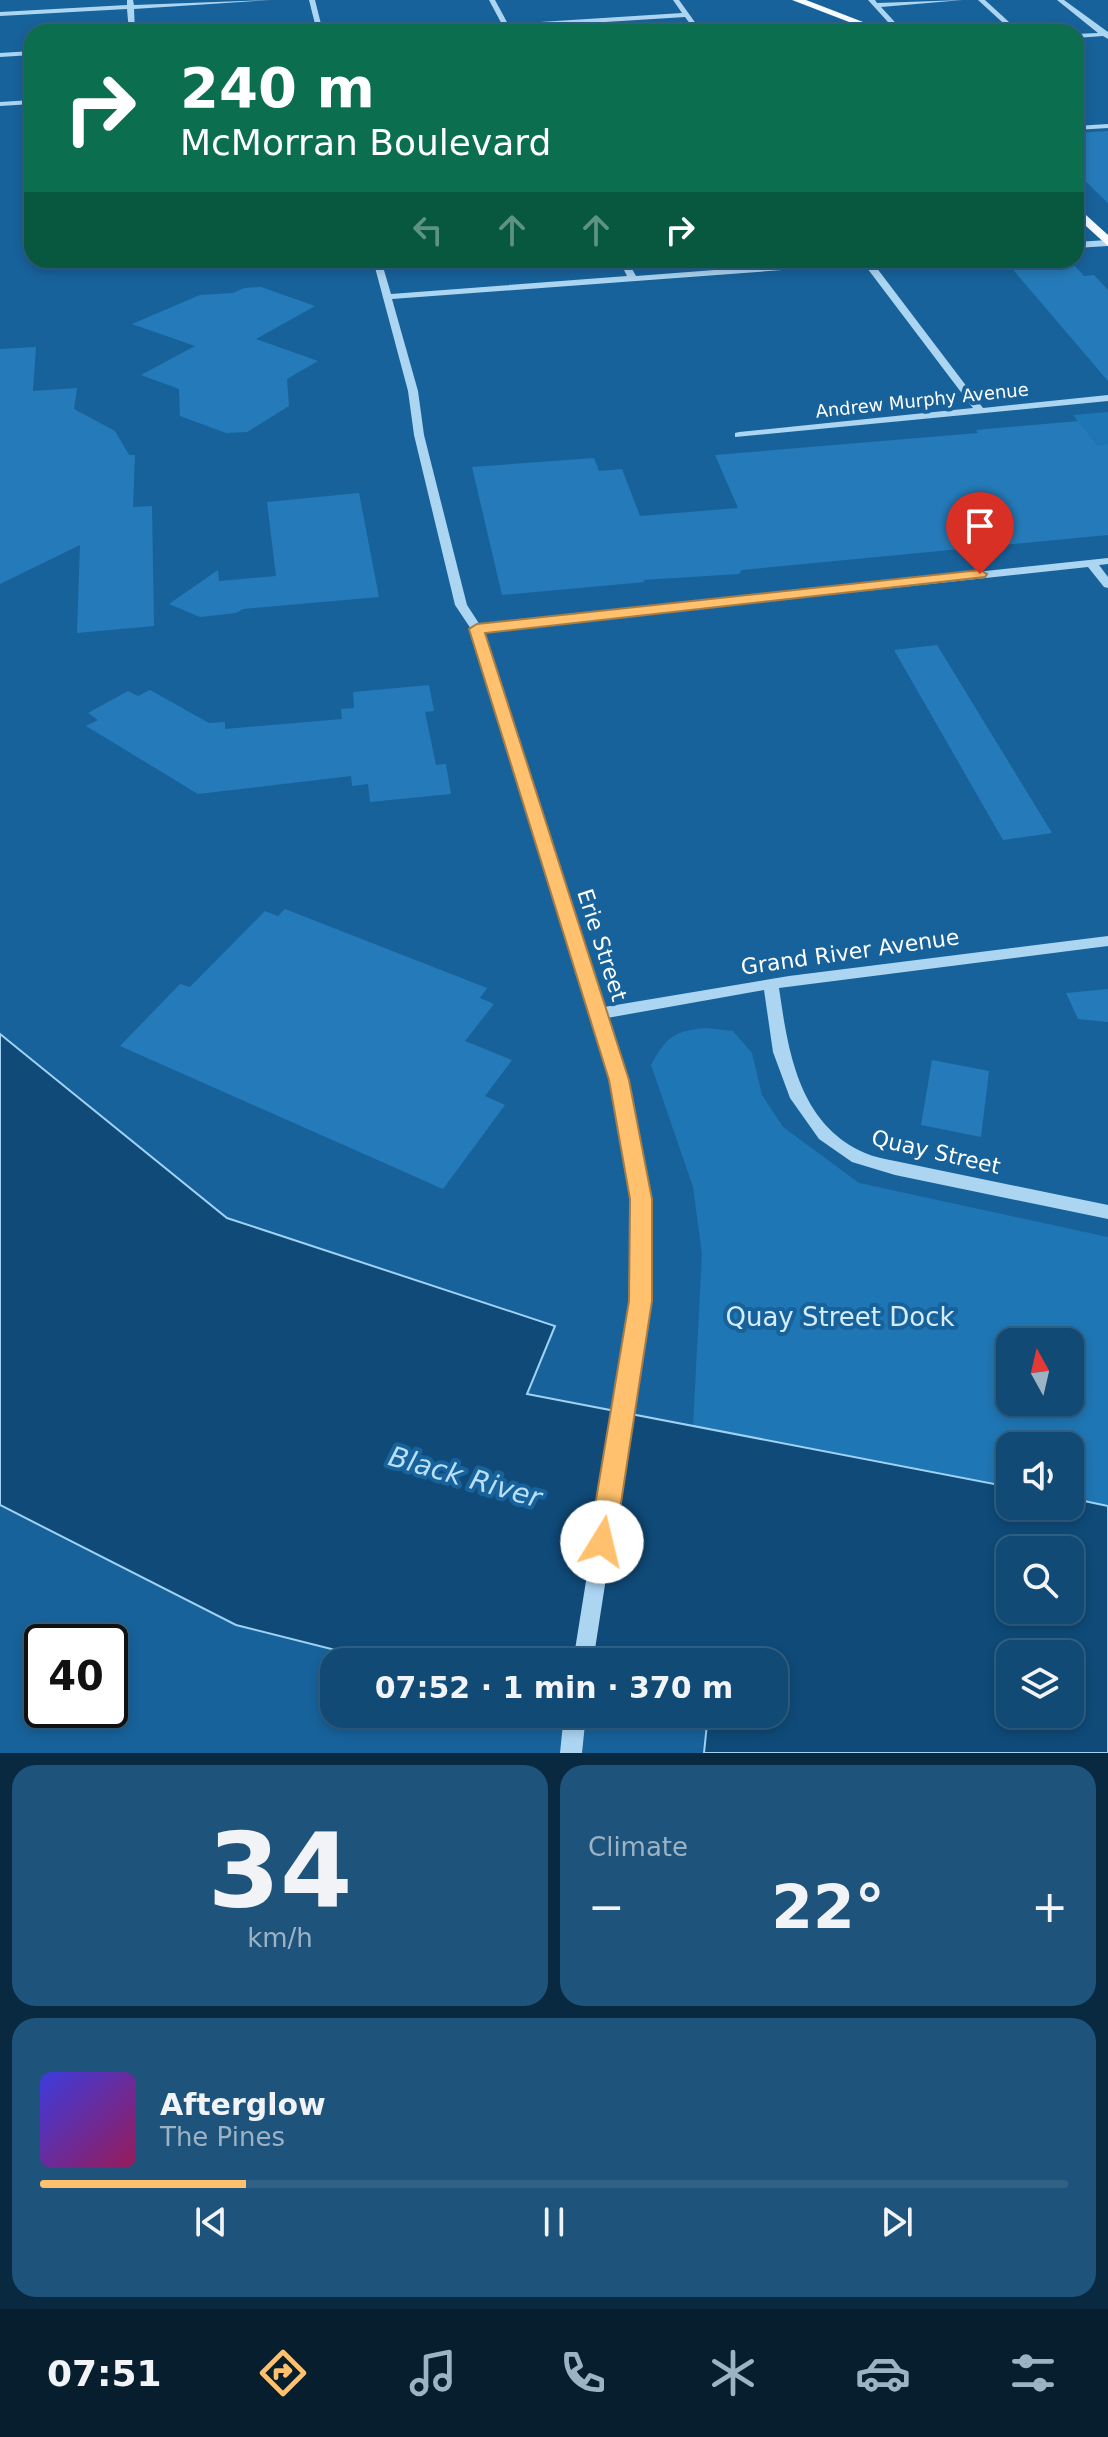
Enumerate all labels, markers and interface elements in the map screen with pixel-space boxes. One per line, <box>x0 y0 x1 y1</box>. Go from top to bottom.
text: 240 m <box>180 55 375 120</box>
icon: right <box>48 56 152 160</box>
text: McMorran Boulevard <box>180 122 551 163</box>
icon: left <box>406 208 450 252</box>
icon: ahead <box>490 208 534 252</box>
icon: ahead <box>574 208 618 252</box>
icon: right <box>658 208 702 252</box>
street label: Andrew Murphy Avenue <box>814 378 1030 422</box>
pin <box>946 492 1014 574</box>
icon: arrive <box>958 504 1002 548</box>
street label: Erie Street <box>572 886 632 1005</box>
street label: Grand River Avenue <box>739 924 961 980</box>
street label: Quay Street <box>869 1125 1003 1179</box>
park label: Quay Street Dock <box>725 1302 955 1332</box>
north arrow <box>996 1328 1084 1416</box>
map controls <box>996 1328 1084 1728</box>
button: sound <box>996 1432 1084 1520</box>
water label: Black River <box>385 1439 547 1515</box>
position arrow <box>560 1500 644 1584</box>
button: search <box>996 1536 1084 1624</box>
speed limit sign: 40 <box>24 1624 128 1728</box>
button: layers <box>996 1640 1084 1728</box>
text: 07:52 · 1 min · 370 m <box>375 1670 733 1705</box>
text: 34 <box>208 1810 352 1932</box>
text: Climate <box>588 1832 688 1862</box>
text: 22° <box>771 1872 885 1942</box>
text: − <box>588 1881 625 1932</box>
text: + <box>1031 1881 1068 1932</box>
text: km/h <box>247 1923 313 1953</box>
text: Afterglow <box>160 2087 326 2122</box>
text: The Pines <box>160 2122 285 2152</box>
icon: previous <box>189 2200 233 2244</box>
icon: pause <box>532 2200 576 2244</box>
icon: next <box>875 2200 919 2244</box>
icon: directions <box>255 2345 311 2401</box>
icon: music <box>405 2345 461 2401</box>
icon: phone <box>555 2345 611 2401</box>
icon: climate <box>705 2345 761 2401</box>
icon: car <box>855 2345 911 2401</box>
icon: filters <box>1005 2345 1061 2401</box>
text: 07:51 <box>47 2353 162 2394</box>

